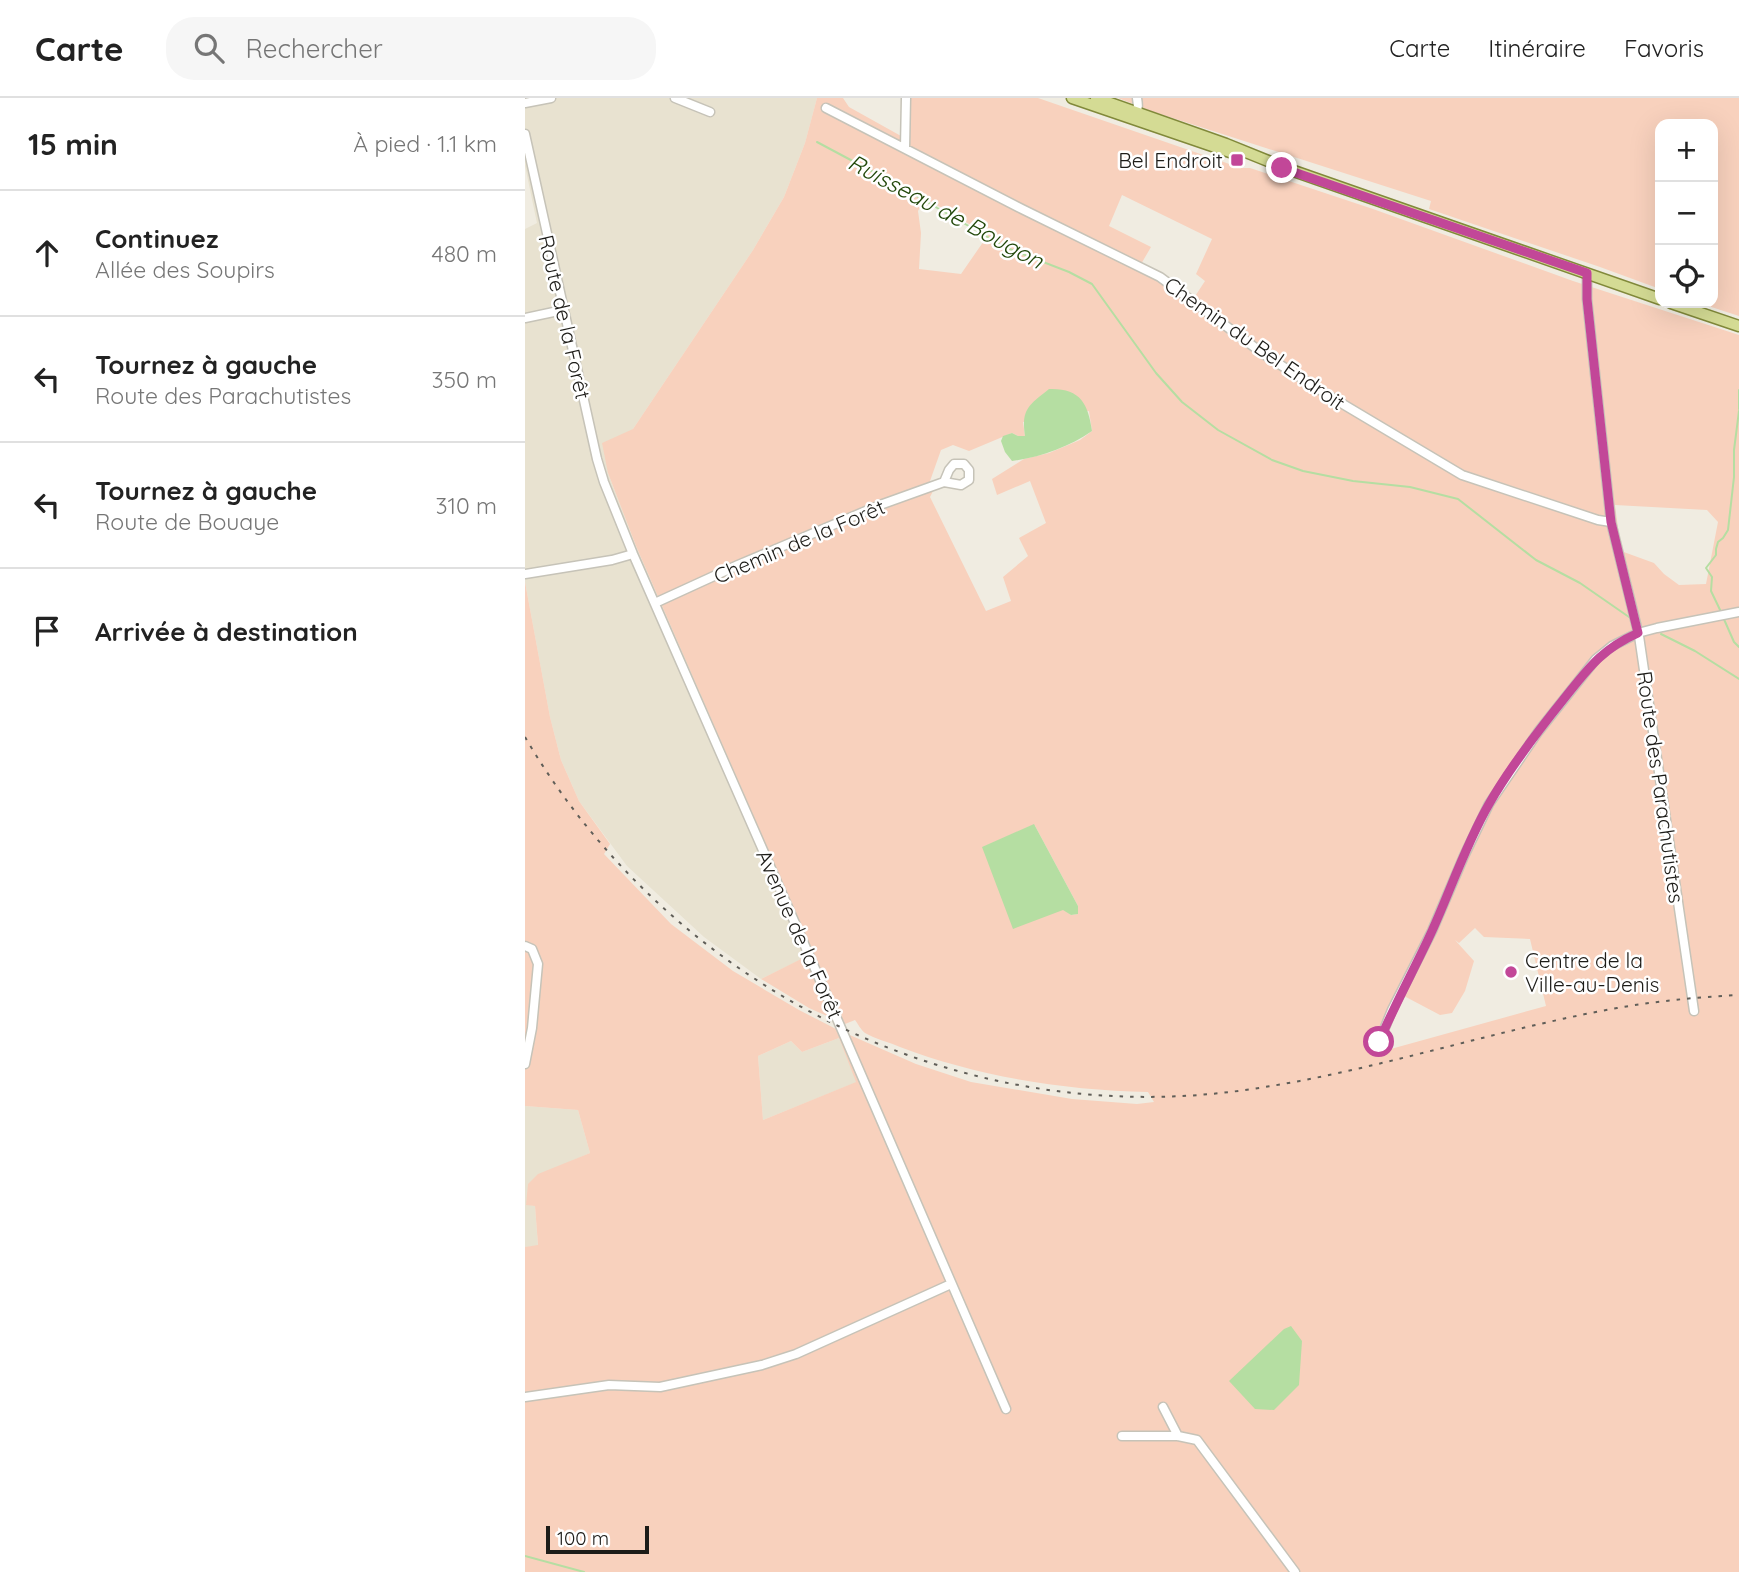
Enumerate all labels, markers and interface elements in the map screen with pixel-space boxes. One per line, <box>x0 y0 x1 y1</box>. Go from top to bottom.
search box <box>166 17 656 80</box>
text: Carte <box>35 28 124 69</box>
icon: search <box>190 29 228 67</box>
text: Rechercher <box>246 32 383 65</box>
text: Carte <box>1389 33 1450 63</box>
text: Itinéraire <box>1488 33 1586 63</box>
text: Favoris <box>1624 33 1704 63</box>
map controls <box>1655 119 1718 308</box>
button: + <box>1655 119 1718 182</box>
text: 15 min <box>28 125 118 163</box>
text: À pied · 1.1 km <box>353 129 497 158</box>
water label: Ruisseau de Bougon <box>843 147 1049 275</box>
place label: Bel Endroit <box>1118 147 1223 173</box>
marker: Bel Endroit <box>1229 152 1245 168</box>
route end <box>1266 152 1297 183</box>
button: − <box>1655 182 1718 245</box>
text: Continuez <box>95 222 218 255</box>
street label: Route de la Forêt <box>533 232 597 402</box>
icon: ahead <box>28 234 66 272</box>
text: 480 m <box>432 239 497 268</box>
button: locate <box>1655 245 1718 308</box>
text: Allée des Soupirs <box>95 255 275 284</box>
street label: Chemin du Bel Endroit <box>1160 271 1350 415</box>
text: Tournez à gauche <box>95 348 317 381</box>
icon: left <box>28 360 66 398</box>
text: 350 m <box>431 365 497 394</box>
text: Route des Parachutistes <box>95 381 351 410</box>
text: Tournez à gauche <box>95 474 317 507</box>
icon: left <box>28 486 66 524</box>
text: 310 m <box>435 491 497 520</box>
street label: Chemin de la Forêt <box>709 493 889 589</box>
text: Route de Bouaye <box>95 507 279 536</box>
icon: arrive <box>28 612 66 650</box>
text: Arrivée à destination <box>95 615 358 648</box>
street label: Route des Parachutistes <box>1632 669 1690 905</box>
street label: Avenue de la Forêt <box>751 846 849 1022</box>
place label: Centre de la Ville-au-Denis <box>1525 947 1659 997</box>
marker: Centre de la Ville-au-Denis <box>1503 964 1519 980</box>
route start <box>1363 1026 1394 1057</box>
scale bar <box>546 1523 649 1555</box>
text: 100 m <box>557 1526 609 1550</box>

